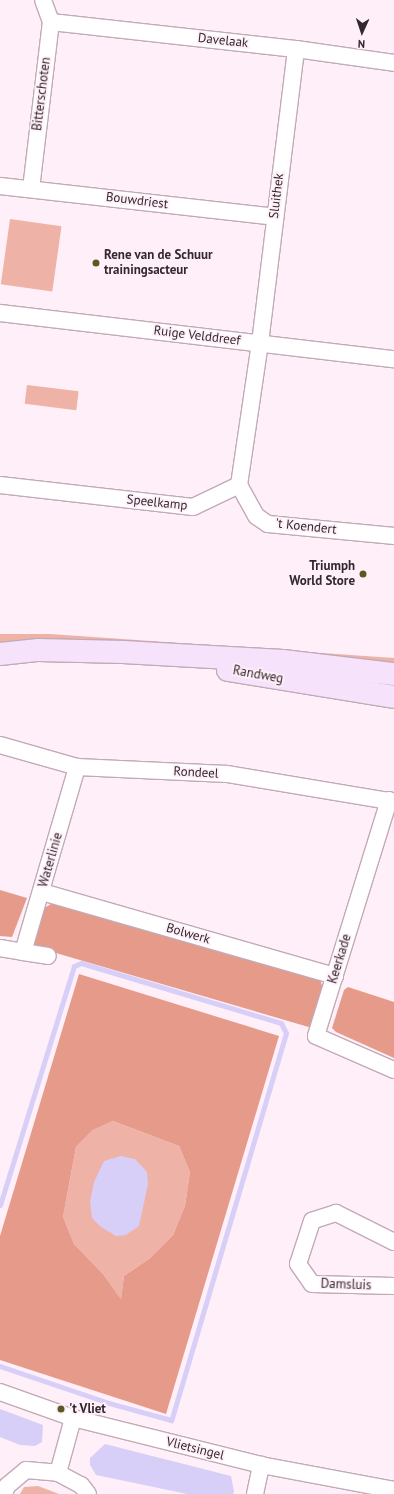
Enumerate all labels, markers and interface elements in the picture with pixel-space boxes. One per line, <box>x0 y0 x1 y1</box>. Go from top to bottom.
north arrow <box>342 12 382 52</box>
street label: Davelaak <box>197 31 249 51</box>
text: N <box>357 37 365 51</box>
street label: Bitterschoten <box>30 56 54 132</box>
street label: Sluithek <box>266 172 288 220</box>
street label: Bouwdriest <box>105 189 169 213</box>
place label: Rene van de Schuur trainingsacteur <box>104 248 213 279</box>
marker: Rene van de Schuur trainingsacteur <box>91 258 101 268</box>
street label: Ruige Velddreef <box>152 323 242 349</box>
street label: Speelkamp <box>126 492 188 514</box>
street label: 't Koendert <box>275 516 337 538</box>
place label: Triumph World Store <box>289 559 355 590</box>
marker: Triumph World Store <box>358 569 368 579</box>
street label: Randweg <box>232 663 284 687</box>
street label: Rondeel <box>173 764 219 782</box>
street label: Waterlinie <box>36 831 66 889</box>
street label: Bolwerk <box>164 920 212 948</box>
street label: Keerkade <box>325 932 355 986</box>
street label: Damsluis <box>320 1276 372 1294</box>
place label: 't Vliet <box>69 1401 106 1417</box>
marker: 't Vliet <box>56 1404 66 1414</box>
street label: Vlietsingel <box>164 1434 226 1464</box>

